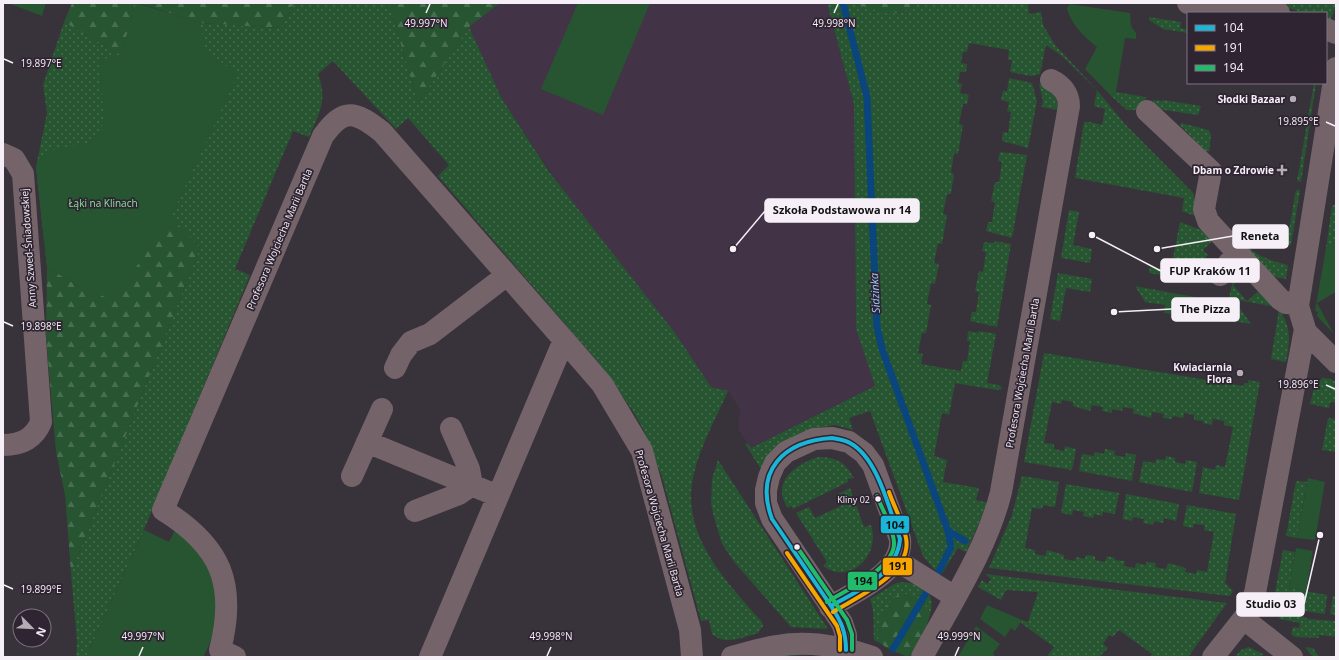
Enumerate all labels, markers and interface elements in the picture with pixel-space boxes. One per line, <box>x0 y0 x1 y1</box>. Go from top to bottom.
legend <box>1187 12 1327 84</box>
text: 49.997°N <box>404 16 448 30</box>
text: 49.998°N <box>812 16 856 30</box>
text: 104 <box>1223 19 1244 36</box>
text: 191 <box>1223 39 1244 56</box>
text: 19.897°E <box>20 56 62 70</box>
text: 194 <box>1223 59 1244 76</box>
place label: Słodki Bazaar <box>1218 92 1285 106</box>
marker: Słodki Bazaar <box>1288 94 1298 104</box>
text: 19.895°E <box>1277 114 1319 128</box>
place label: Dbam o Zdrowie <box>1193 163 1274 177</box>
marker: Dbam o Zdrowie <box>1277 165 1287 175</box>
street label: Profesora Wojciecha Marii Bartla <box>243 166 315 312</box>
street label: Anny Szwed-Śniadowskiej <box>17 188 39 308</box>
park label: Łąki na Klinach <box>68 196 138 210</box>
callout: Szkoła Podstawowa nr 14 <box>765 199 919 222</box>
text: Szkoła Podstawowa nr 14 <box>773 202 912 217</box>
callout: Reneta <box>1233 225 1288 248</box>
text: Reneta <box>1241 228 1279 243</box>
callout: FUP Kraków 11 <box>1161 259 1259 282</box>
text: FUP Kraków 11 <box>1169 263 1251 278</box>
water label: Sidzinka <box>866 273 883 314</box>
street label: Profesora Wojciecha Marii Bartla <box>1002 297 1042 449</box>
callout: The Pizza <box>1172 298 1239 321</box>
text: The Pizza <box>1180 301 1230 316</box>
text: 19.898°E <box>20 319 62 333</box>
place label: Kwiaciarnia Flora <box>1173 360 1232 386</box>
marker: Kwiaciarnia Flora <box>1235 368 1245 378</box>
text: 19.896°E <box>1277 377 1319 391</box>
street label: Profesora Wojciecha Marii Bartla <box>632 448 688 598</box>
place label: Kliny 02 <box>837 493 870 506</box>
marker: Kliny 02 <box>873 494 883 504</box>
line badge: 104 <box>880 515 910 534</box>
text: 104 <box>886 517 905 532</box>
unlabelled marker <box>792 542 802 552</box>
line badge: 191 <box>882 557 913 576</box>
text: 191 <box>889 558 907 573</box>
line badge: 194 <box>847 571 878 591</box>
text: 194 <box>854 573 873 588</box>
text: 19.899°E <box>20 582 62 596</box>
callout: Studio 03 <box>1237 593 1304 616</box>
text: Studio 03 <box>1246 596 1296 611</box>
north arrow <box>12 608 52 648</box>
text: N <box>33 625 50 639</box>
text: 49.997°N <box>121 629 165 643</box>
text: 49.998°N <box>529 629 573 643</box>
text: 49.999°N <box>937 629 981 643</box>

